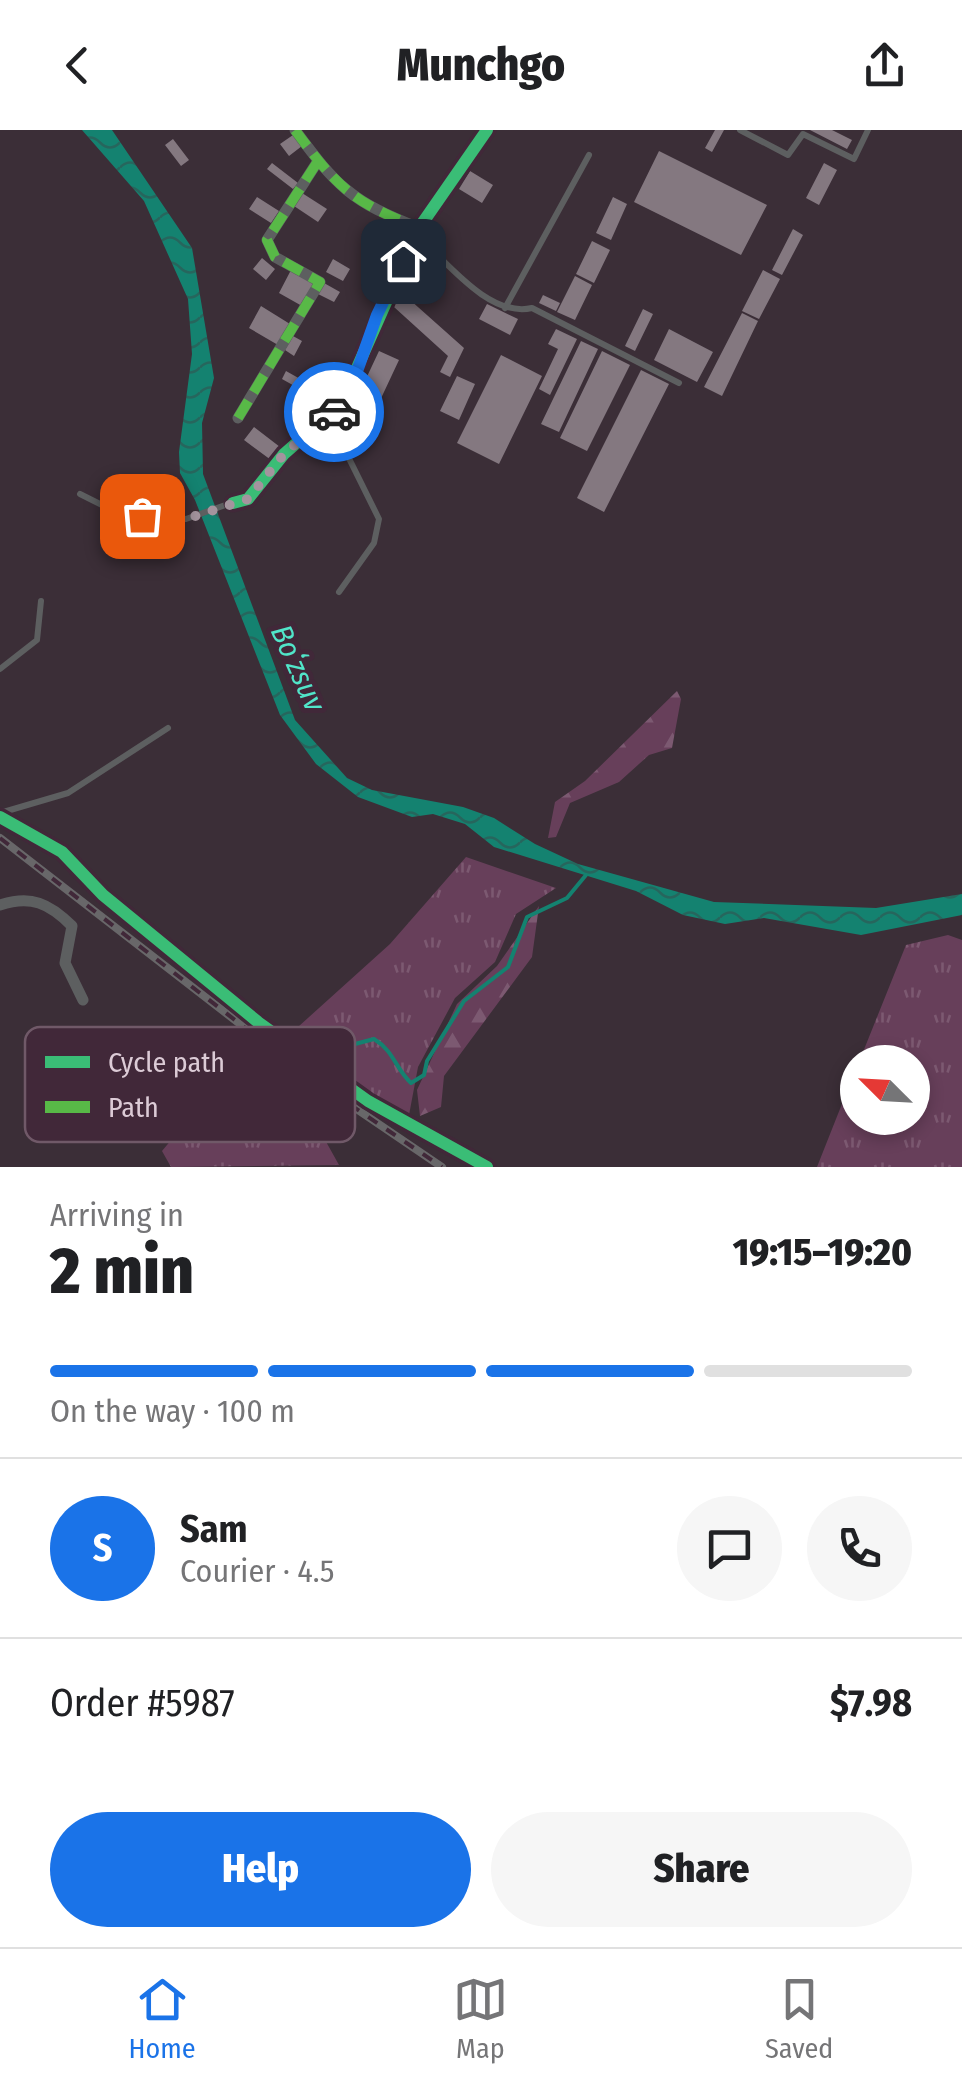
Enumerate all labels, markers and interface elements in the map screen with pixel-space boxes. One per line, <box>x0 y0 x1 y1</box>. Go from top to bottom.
icon: back <box>50 38 105 93</box>
text: Munchgo <box>397 38 565 92</box>
icon: share <box>857 38 912 93</box>
pin <box>361 219 446 304</box>
icon: home <box>376 234 431 289</box>
courier <box>284 362 384 462</box>
icon: car <box>307 385 362 440</box>
pin <box>100 474 185 559</box>
icon: bag <box>115 489 170 544</box>
water label: Boʻzsuv <box>263 619 334 718</box>
legend <box>25 1027 355 1142</box>
north arrow <box>840 1045 930 1135</box>
map controls <box>840 1045 930 1135</box>
text: Cycle path <box>108 1046 225 1079</box>
text: Path <box>108 1091 159 1124</box>
text: Arriving in <box>50 1196 184 1234</box>
text: 19:15–19:20 <box>733 1229 912 1275</box>
text: 2 min <box>50 1232 194 1310</box>
text: On the way · 100 m <box>50 1392 295 1430</box>
button: chat <box>677 1496 782 1601</box>
button: phone <box>807 1496 912 1601</box>
text: Sam <box>180 1506 248 1552</box>
text: S <box>93 1525 112 1571</box>
text: Courier · 4.5 <box>180 1552 335 1590</box>
text: Order #5987 <box>50 1680 235 1726</box>
text: $7.98 <box>830 1680 912 1726</box>
button: Help <box>50 1812 471 1927</box>
button: Share <box>491 1812 912 1927</box>
tab: Home <box>129 1972 196 2065</box>
tab: Map <box>453 1972 508 2065</box>
tab: Saved <box>765 1972 833 2065</box>

